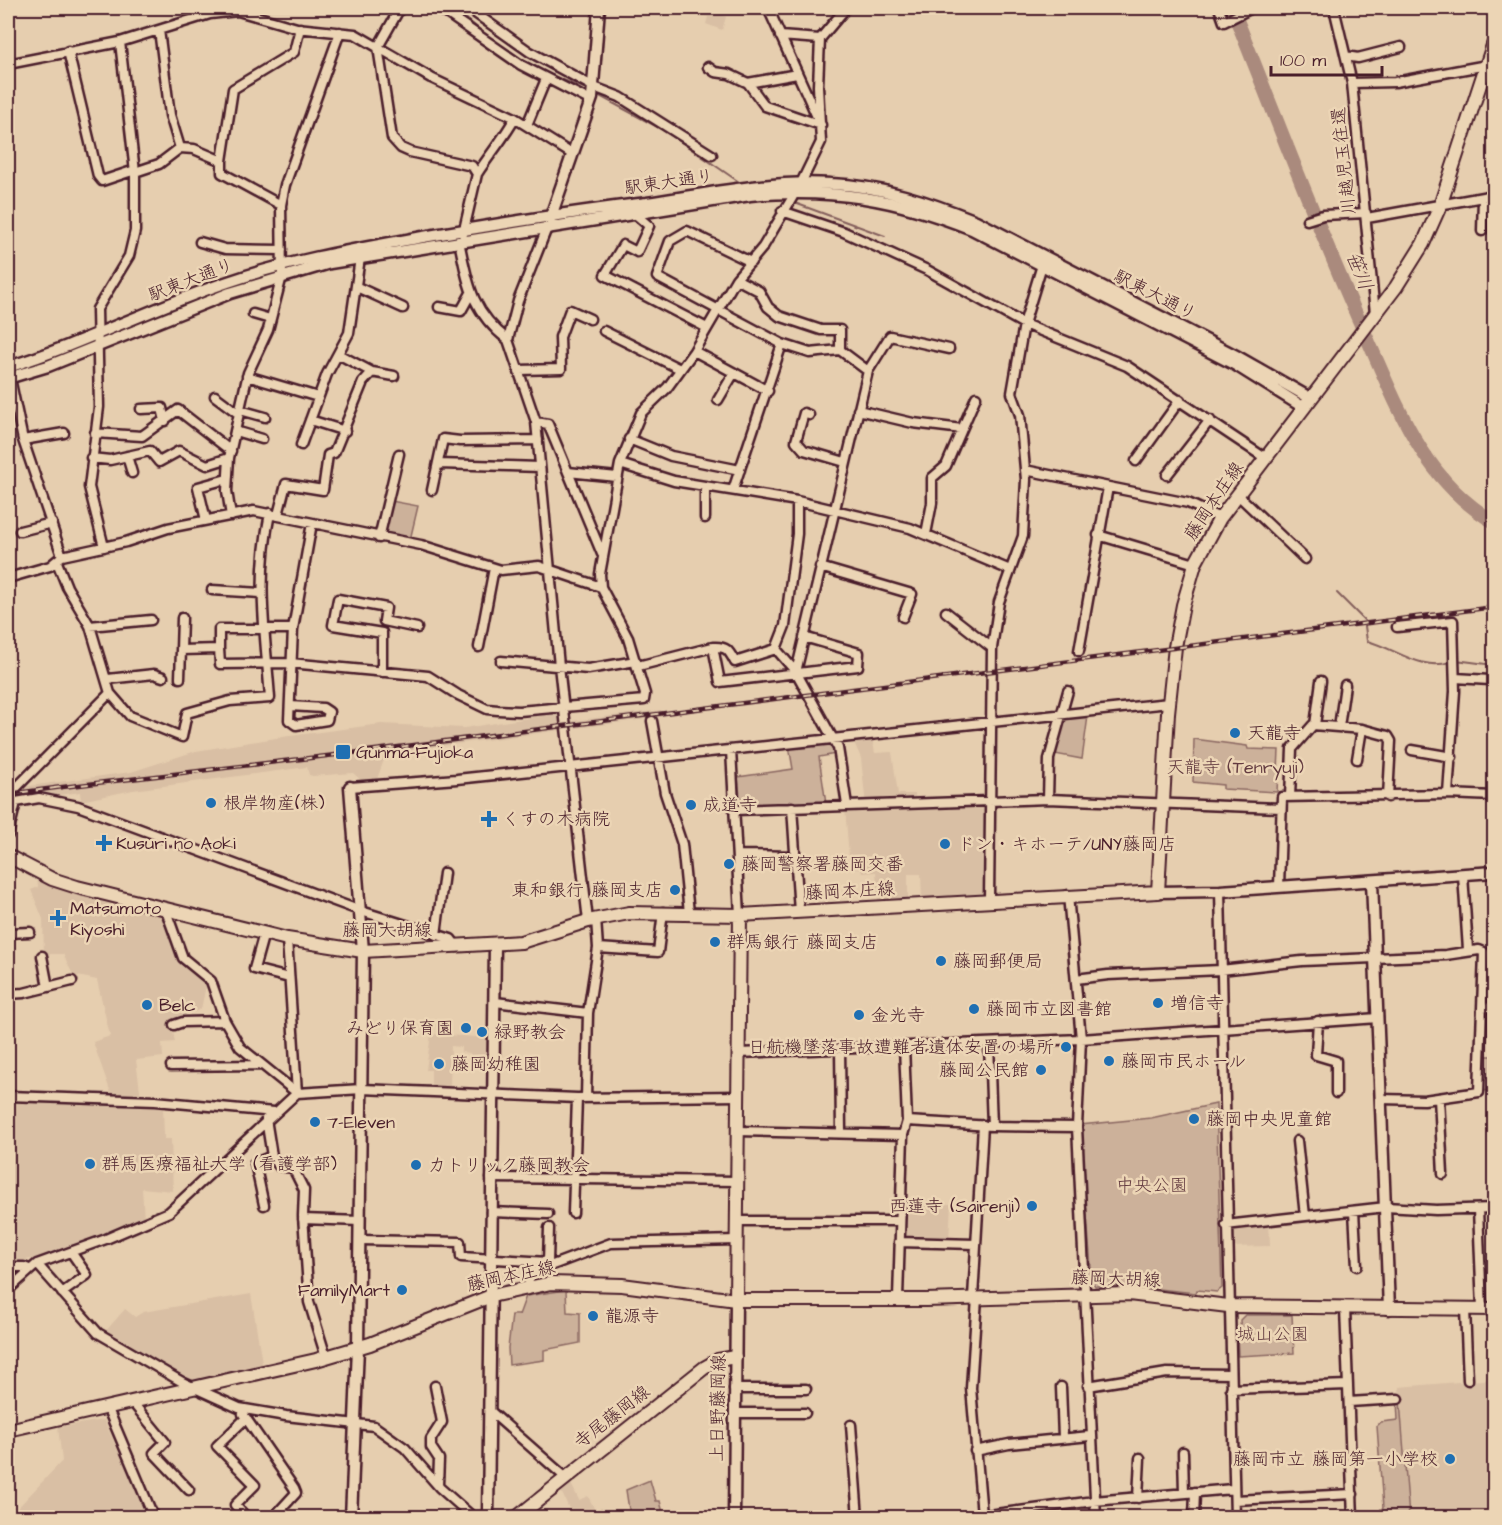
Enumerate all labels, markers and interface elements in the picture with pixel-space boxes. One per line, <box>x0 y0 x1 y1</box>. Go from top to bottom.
scale bar <box>1271 39 1382 77</box>
text: 100 m <box>1280 48 1326 73</box>
street label: 川越児玉往還 <box>1326 106 1362 216</box>
street label: 駅東大通り <box>623 163 715 201</box>
water label: 笹川 <box>1339 247 1379 295</box>
street label: 駅東大通り <box>145 252 237 308</box>
street label: 駅東大通り <box>1109 263 1201 327</box>
street label: 藤岡本庄線 <box>1178 457 1250 545</box>
place label: 天龍寺 <box>1247 721 1301 746</box>
marker: 天龍寺 <box>1228 726 1242 740</box>
place label: Gunma-Fujioka <box>356 740 473 765</box>
marker: Gunma-Fujioka <box>334 743 352 761</box>
park label: 天龍寺 (Tenryuji) <box>1166 755 1304 781</box>
place label: 根岸物産(株) <box>223 791 325 816</box>
place label: 成道寺 <box>703 793 757 818</box>
marker: 根岸物産(株) <box>204 796 218 810</box>
marker: 成道寺 <box>684 798 698 812</box>
place label: くすの木病院 <box>502 807 610 832</box>
marker: くすの木病院 <box>480 810 498 828</box>
place label: Kusuri no Aoki <box>116 831 236 856</box>
place label: ドン・キホーテ/UNY藤岡店 <box>957 832 1176 857</box>
marker: Kusuri no Aoki <box>97 836 111 850</box>
marker: ドン・キホーテ/UNY藤岡店 <box>938 837 952 851</box>
place label: 藤岡警察署藤岡交番 <box>741 852 903 877</box>
marker: 藤岡警察署藤岡交番 <box>722 857 736 871</box>
street label: 藤岡本庄線 <box>804 876 896 906</box>
place label: 東和銀行 藤岡支店 <box>512 878 663 903</box>
marker: 東和銀行 藤岡支店 <box>668 883 682 897</box>
place label: Matsumoto Kiyoshi <box>70 896 161 943</box>
marker: Matsumoto Kiyoshi <box>51 911 65 925</box>
street label: 藤岡大胡線 <box>342 918 432 943</box>
place label: 群馬銀行 藤岡支店 <box>727 930 878 955</box>
marker: 群馬銀行 藤岡支店 <box>708 935 722 949</box>
place label: 藤岡郵便局 <box>953 949 1043 974</box>
marker: 藤岡郵便局 <box>934 954 948 968</box>
place label: 増信寺 <box>1170 991 1224 1016</box>
place label: Belc <box>159 993 196 1018</box>
marker: 増信寺 <box>1151 996 1165 1010</box>
place label: 藤岡市立図書館 <box>986 997 1112 1022</box>
marker: Belc <box>140 998 154 1012</box>
marker: 藤岡市立図書館 <box>967 1002 981 1016</box>
place label: 金光寺 <box>871 1003 925 1028</box>
marker: 金光寺 <box>852 1008 866 1022</box>
place label: みどり保育園 <box>346 1016 454 1041</box>
place label: 緑野教会 <box>494 1020 566 1045</box>
marker: みどり保育園 <box>459 1021 473 1035</box>
marker: 緑野教会 <box>475 1025 489 1039</box>
place label: 日航機墜落事故遭難者遺体安置の場所 <box>748 1035 1054 1060</box>
marker: 日航機墜落事故遭難者遺体安置の場所 <box>1059 1040 1073 1054</box>
place label: 藤岡市民ホール <box>1121 1049 1246 1074</box>
place label: 藤岡幼稚園 <box>451 1052 541 1077</box>
marker: 藤岡市民ホール <box>1102 1054 1116 1068</box>
marker: 藤岡幼稚園 <box>432 1057 446 1071</box>
place label: 藤岡公民館 <box>939 1058 1029 1083</box>
marker: 藤岡公民館 <box>1034 1063 1048 1077</box>
place label: 藤岡中央児童館 <box>1206 1107 1332 1132</box>
place label: 7-Eleven <box>327 1110 395 1135</box>
marker: 藤岡中央児童館 <box>1187 1112 1201 1126</box>
marker: 7-Eleven <box>308 1115 322 1129</box>
place label: 群馬医療福祉大学 (看護学部) <box>102 1152 337 1177</box>
place label: カトリック藤岡教会 <box>428 1153 590 1178</box>
marker: 群馬医療福祉大学 (看護学部) <box>83 1157 97 1171</box>
marker: カトリック藤岡教会 <box>409 1158 423 1172</box>
park label: 中央公園 <box>1116 1173 1188 1198</box>
place label: 西蓮寺 (Sairenji) <box>889 1194 1020 1219</box>
marker: 西蓮寺 (Sairenji) <box>1025 1199 1039 1213</box>
street label: 藤岡本庄線 <box>464 1254 558 1298</box>
street label: 藤岡大胡線 <box>1071 1265 1161 1293</box>
place label: FamilyMart <box>298 1278 391 1304</box>
marker: FamilyMart <box>395 1283 409 1297</box>
place label: 龍源寺 <box>605 1304 659 1329</box>
marker: 龍源寺 <box>586 1309 600 1323</box>
park label: 城山公園 <box>1237 1322 1309 1347</box>
street label: 上日野藤岡線 <box>705 1354 731 1462</box>
street label: 寺尾藤岡線 <box>569 1379 655 1455</box>
place label: 藤岡市立 藤岡第一小学校 <box>1233 1447 1438 1472</box>
marker: 藤岡市立 藤岡第一小学校 <box>1443 1452 1457 1466</box>

